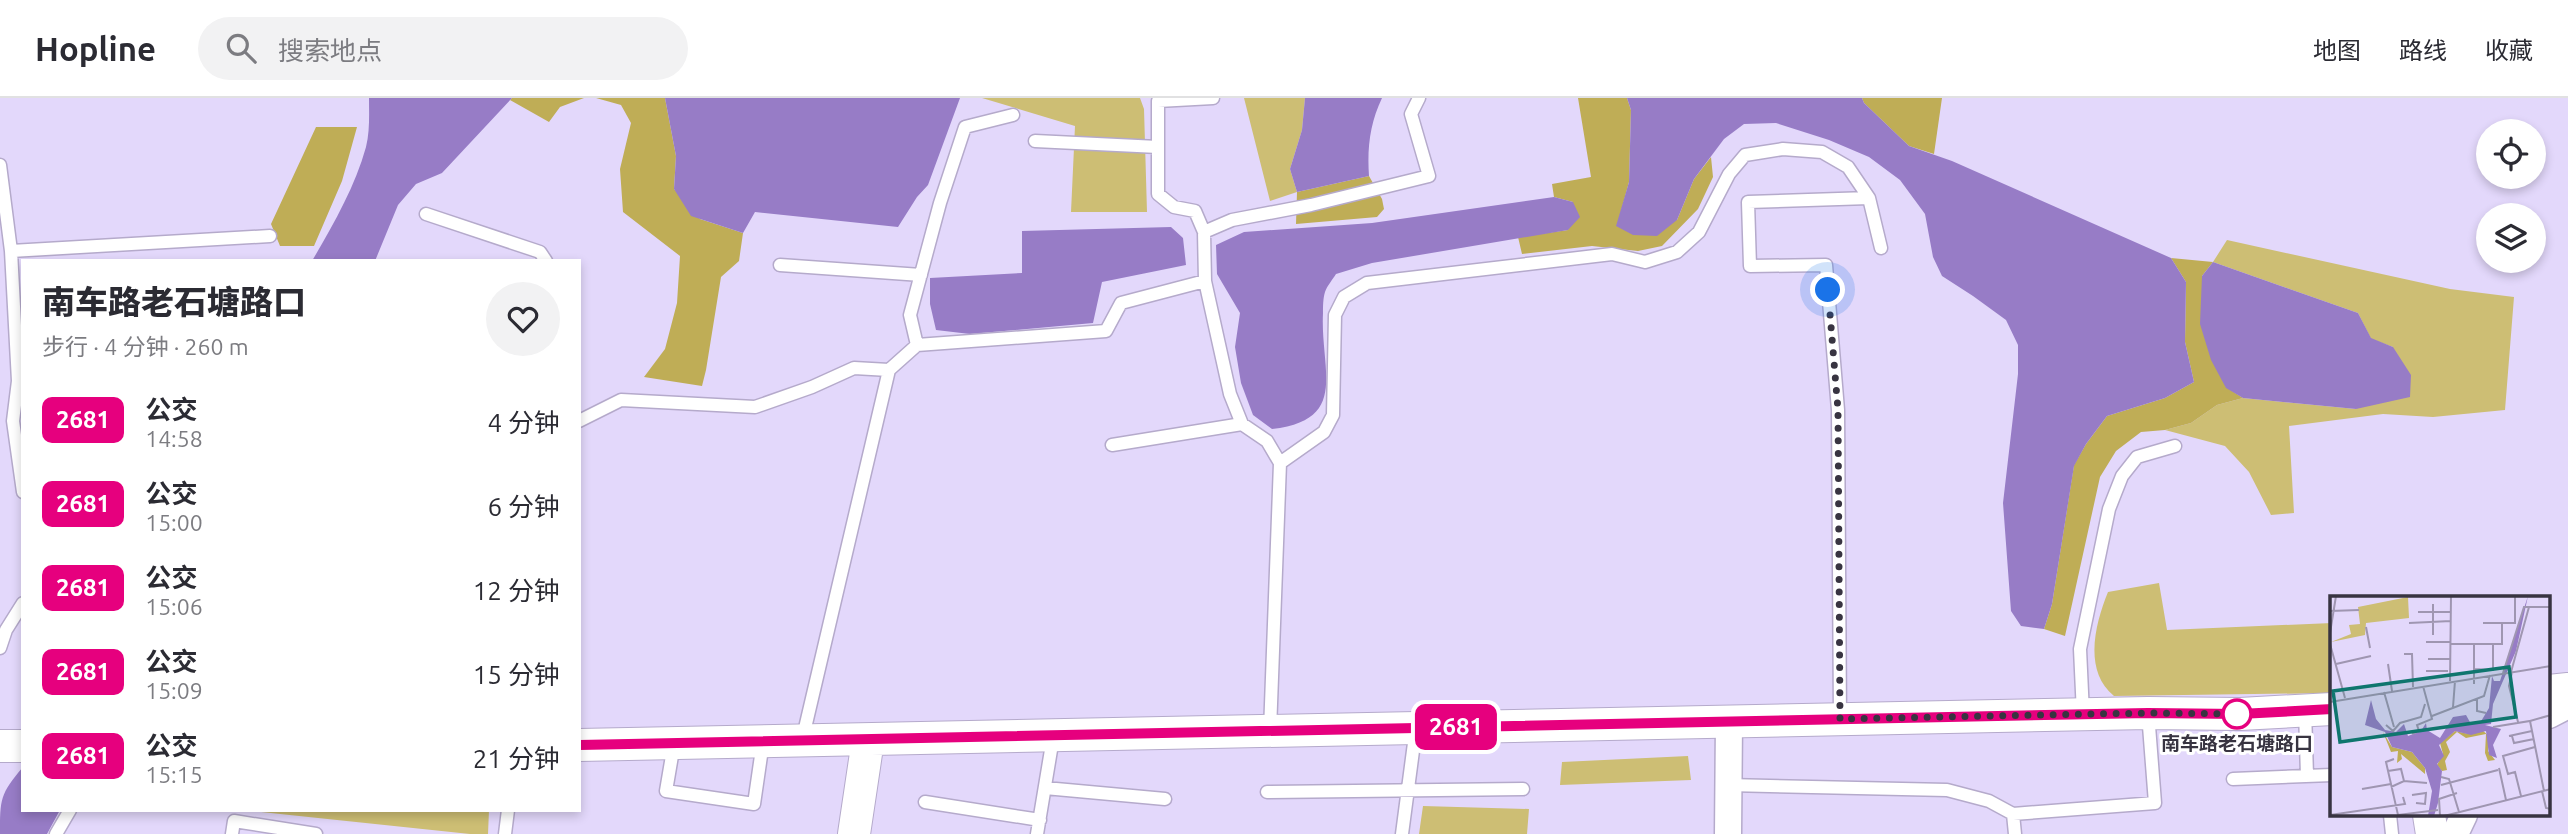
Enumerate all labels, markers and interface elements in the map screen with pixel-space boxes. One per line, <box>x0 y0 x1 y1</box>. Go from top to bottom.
search box <box>198 17 688 80</box>
icon: search <box>222 29 260 67</box>
text: Hopline <box>35 30 156 67</box>
text: 搜索地点 <box>278 36 382 65</box>
text: 地图 <box>2313 37 2361 64</box>
text: 路线 <box>2399 37 2447 64</box>
text: 收藏 <box>2485 37 2533 64</box>
map controls <box>2476 119 2546 273</box>
button: locate <box>2476 119 2546 189</box>
button: layers <box>2476 203 2546 273</box>
your location <box>1810 272 1845 307</box>
button: heart <box>486 282 560 356</box>
text: 南车路老石塘路口 <box>42 283 306 320</box>
text: 步行 · 4 分钟 · 260 m <box>42 334 249 359</box>
text: 公交 <box>145 395 197 424</box>
text: 2681 <box>56 406 110 433</box>
text: 4 分钟 <box>487 408 560 437</box>
text: 14:58 <box>145 426 203 451</box>
text: 公交 <box>145 479 197 508</box>
text: 2681 <box>56 490 110 517</box>
text: 6 分钟 <box>487 492 560 521</box>
text: 15:00 <box>145 510 203 535</box>
text: 公交 <box>145 563 197 592</box>
text: 2681 <box>56 574 110 601</box>
text: 12 分钟 <box>473 576 560 605</box>
text: 15:06 <box>145 594 203 619</box>
inset map <box>2330 596 2550 816</box>
text: 公交 <box>145 647 197 676</box>
text: 2681 <box>56 658 110 685</box>
text: 15 分钟 <box>473 660 560 689</box>
text: 15:09 <box>145 678 203 703</box>
marker: 南车路老石塘路口 <box>2222 699 2252 729</box>
line badge: 2681 <box>1407 704 1505 750</box>
text: 2681 <box>1429 713 1483 740</box>
text: 公交 <box>145 731 197 760</box>
place label: 南车路老石塘路口 <box>2161 732 2313 754</box>
text: 2681 <box>56 742 110 769</box>
text: 21 分钟 <box>473 744 560 773</box>
text: 15:15 <box>145 762 203 787</box>

